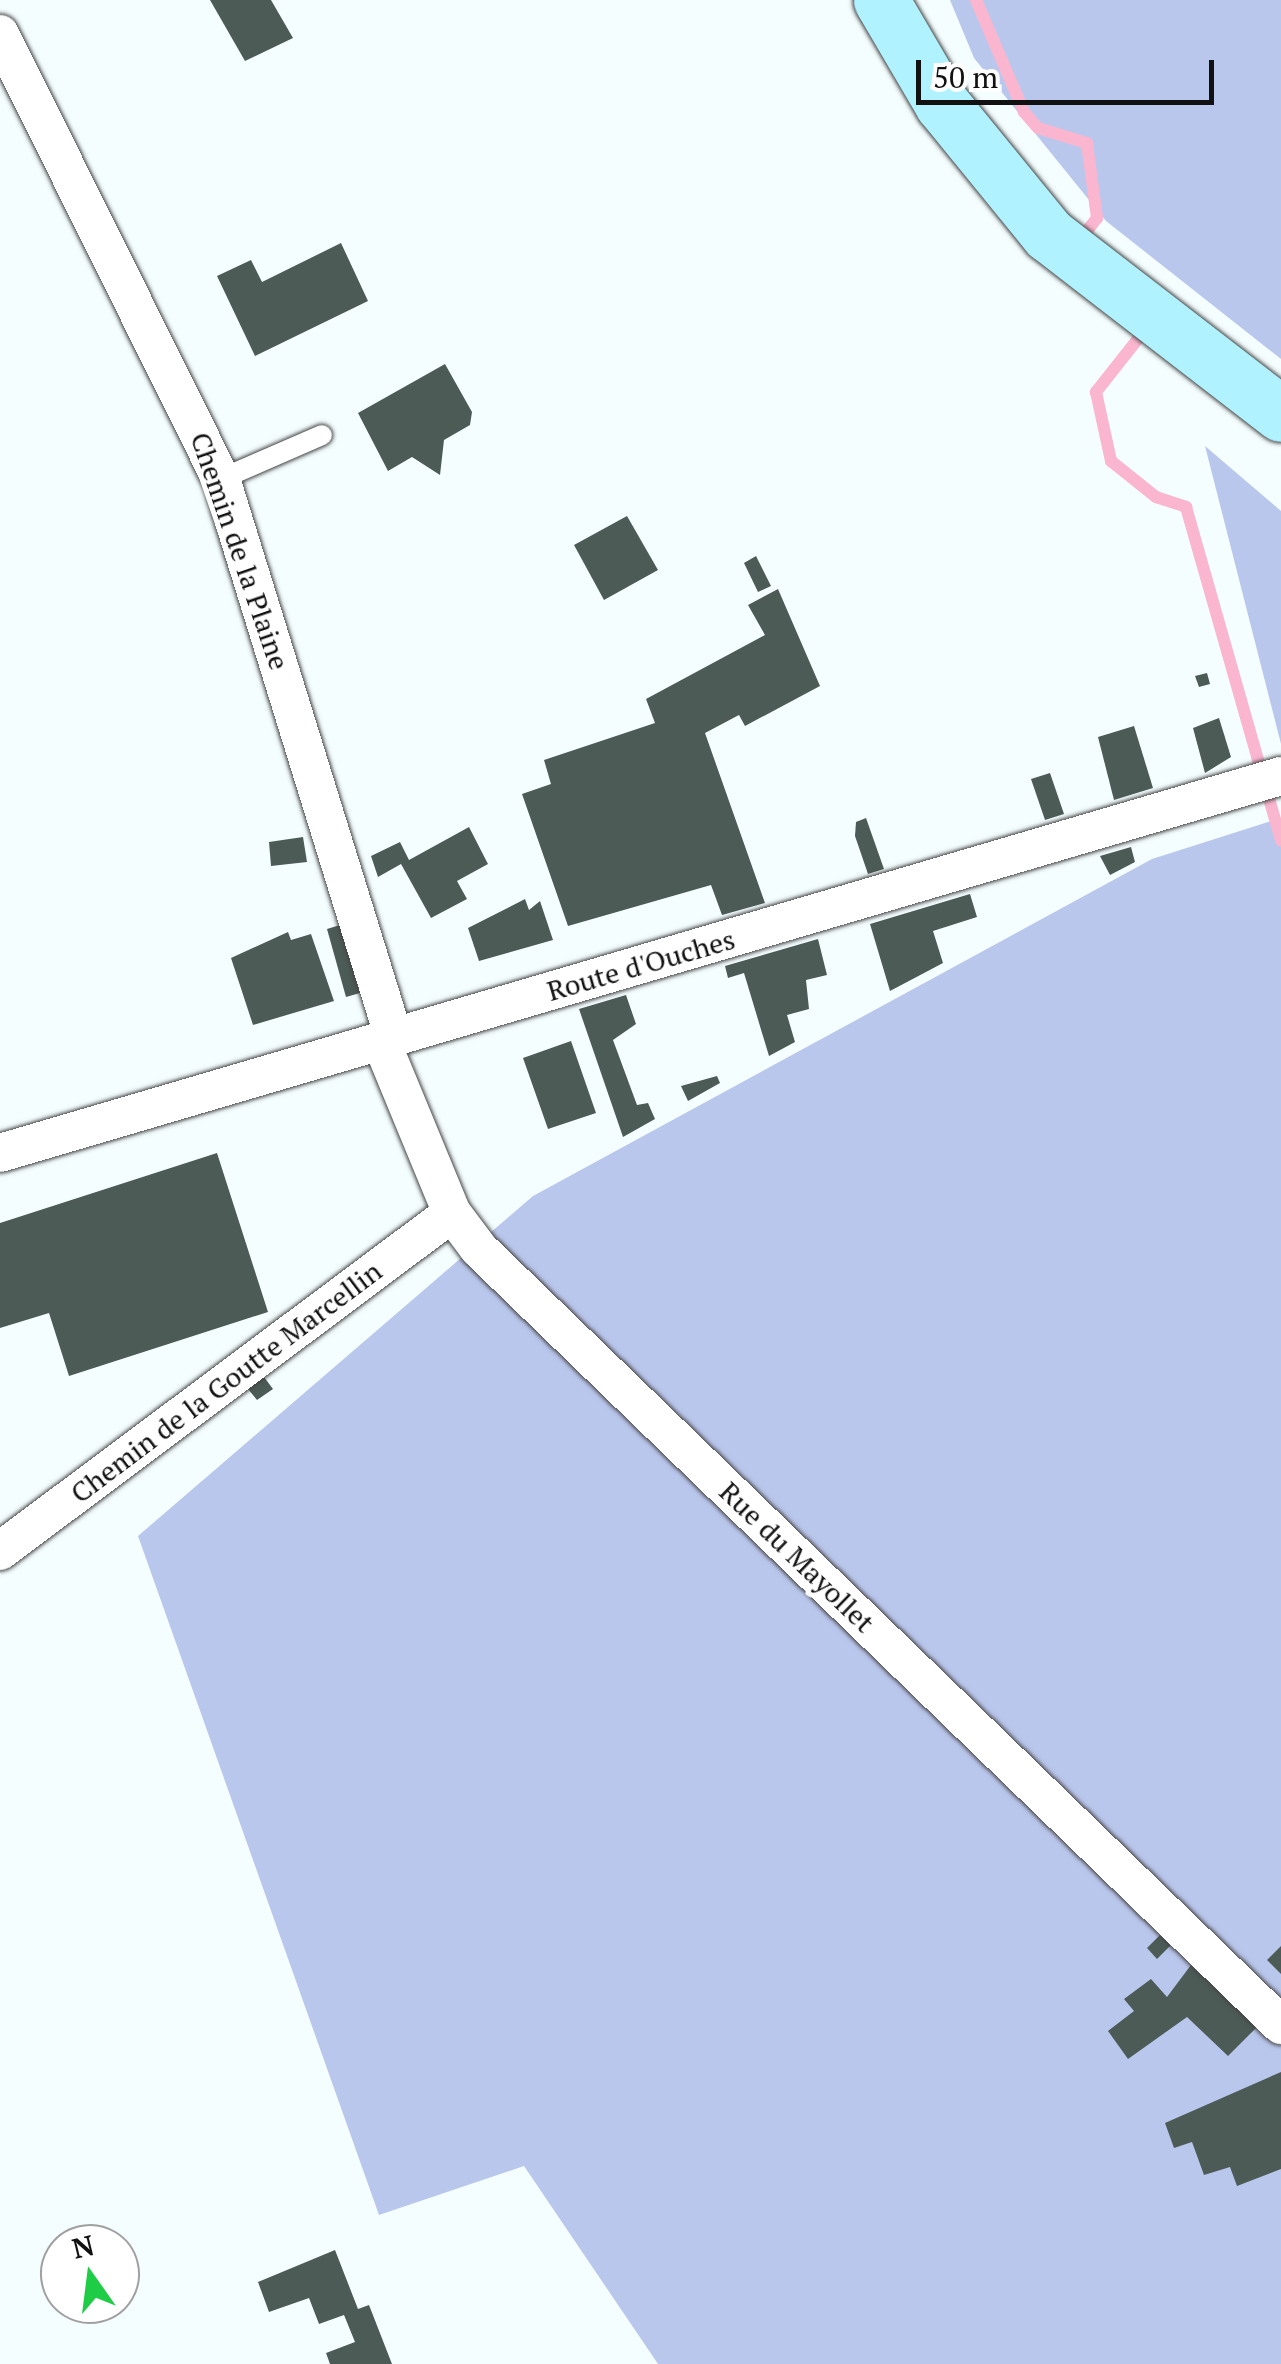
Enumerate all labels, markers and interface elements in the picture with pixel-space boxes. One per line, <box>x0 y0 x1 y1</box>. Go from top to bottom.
scale bar <box>921 40 1218 102</box>
text: 50 m <box>933 57 998 97</box>
street label: Chemin de la Plaine <box>184 428 296 674</box>
street label: Route d'Ouches <box>543 922 739 1008</box>
street label: Chemin de la Goutte Marcellin <box>64 1254 388 1510</box>
street label: Rue du Mayollet <box>713 1475 881 1639</box>
north arrow <box>40 2224 140 2324</box>
text: N <box>68 2226 98 2267</box>

